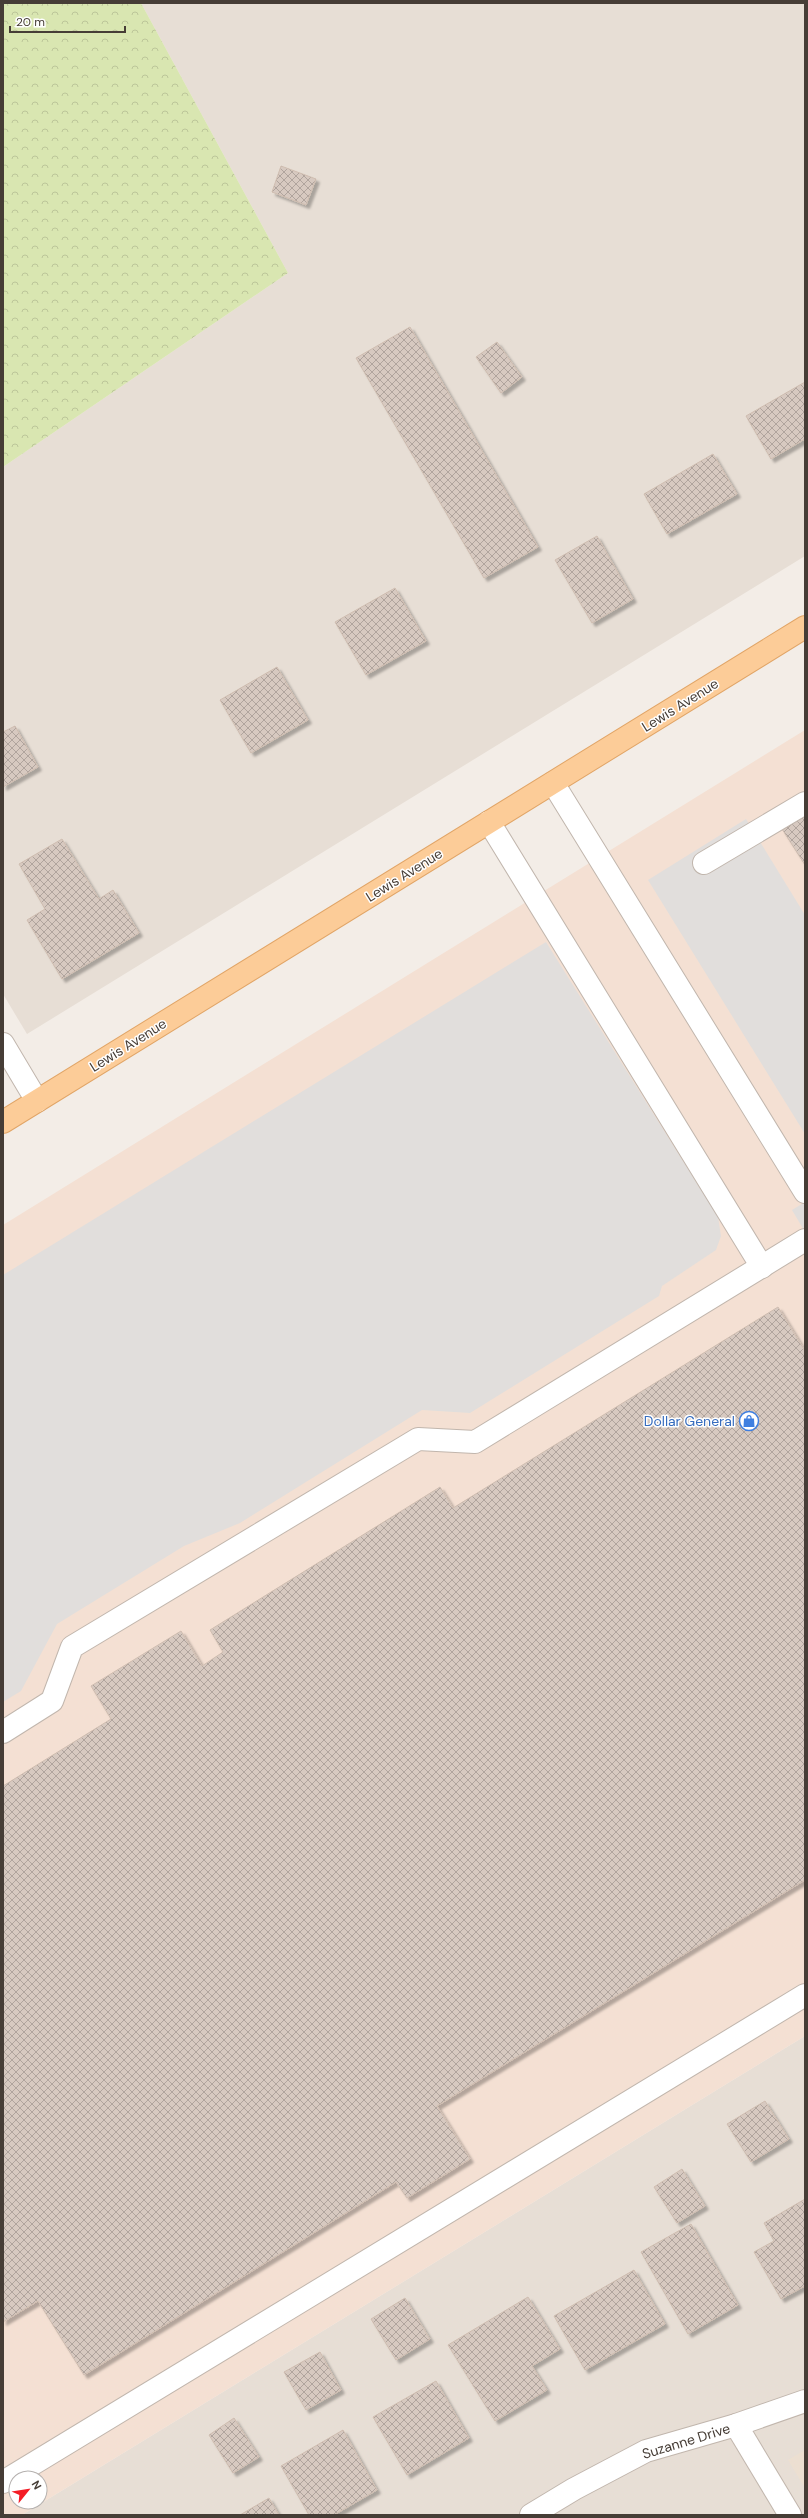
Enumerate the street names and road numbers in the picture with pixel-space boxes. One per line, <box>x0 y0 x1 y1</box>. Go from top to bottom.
street label: Lewis Avenue <box>638 674 722 736</box>
street label: Lewis Avenue <box>362 844 446 906</box>
street label: Lewis Avenue <box>86 1014 170 1076</box>
street label: Suzanne Drive <box>640 2419 732 2463</box>

